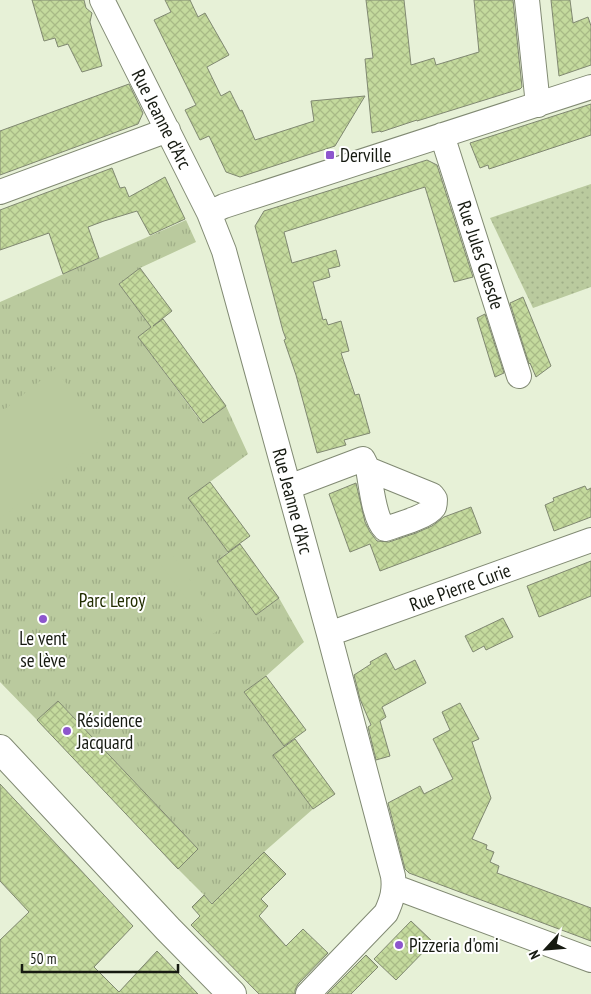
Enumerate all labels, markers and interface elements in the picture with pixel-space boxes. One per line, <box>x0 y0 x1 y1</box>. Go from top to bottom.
street label: Rue Jeanne d'Arc <box>127 65 197 173</box>
place label: Derville <box>340 143 391 167</box>
marker: Derville <box>324 149 336 161</box>
street label: Rue Jules Guesde <box>452 198 510 312</box>
street label: Rue Jeanne d'Arc <box>267 445 319 557</box>
street label: Rue Pierre Curie <box>406 558 514 616</box>
park label: Parc Leroy <box>79 588 146 612</box>
marker: Le vent se lève <box>37 613 49 625</box>
place label: Le vent se lève <box>19 626 68 672</box>
place label: Résidence Jacquard <box>76 708 143 754</box>
marker: Résidence Jacquard <box>61 725 73 737</box>
north arrow <box>521 924 571 974</box>
place label: Pizzeria d'omi <box>409 933 499 957</box>
marker: Pizzeria d'omi <box>393 939 405 951</box>
scale bar <box>22 942 179 974</box>
text: N <box>525 947 544 962</box>
text: 50 m <box>30 949 56 968</box>

